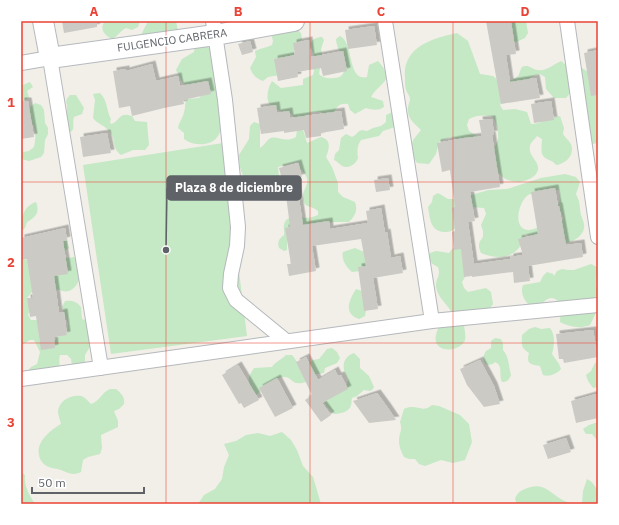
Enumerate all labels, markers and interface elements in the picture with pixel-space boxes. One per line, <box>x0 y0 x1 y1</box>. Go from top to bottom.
text: A <box>90 3 99 20</box>
text: B <box>234 3 243 20</box>
text: C <box>377 3 386 20</box>
text: D <box>520 3 530 20</box>
street label: FULGENCIO CABRERA <box>116 25 228 55</box>
text: 1 <box>7 94 15 111</box>
callout: Plaza 8 de diciembre <box>167 176 301 200</box>
text: Plaza 8 de diciembre <box>175 180 293 195</box>
text: 2 <box>7 254 15 271</box>
text: 3 <box>7 414 15 431</box>
scale bar <box>32 469 144 495</box>
text: 50 m <box>38 475 66 490</box>

